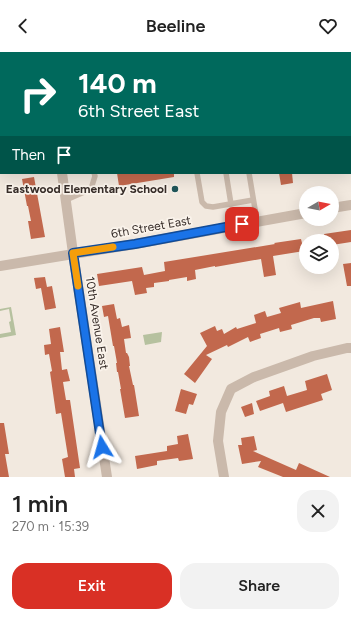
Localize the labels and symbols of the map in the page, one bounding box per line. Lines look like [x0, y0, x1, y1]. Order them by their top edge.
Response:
place label: Eastwood Elementary School [6, 182, 167, 196]
marker: Eastwood Elementary School [170, 184, 180, 194]
north arrow [299, 186, 339, 226]
pin [225, 207, 259, 241]
street label: 6th Street East [110, 213, 193, 241]
street label: 10th Avenue East [83, 276, 111, 371]
position arrow [81, 426, 123, 468]

